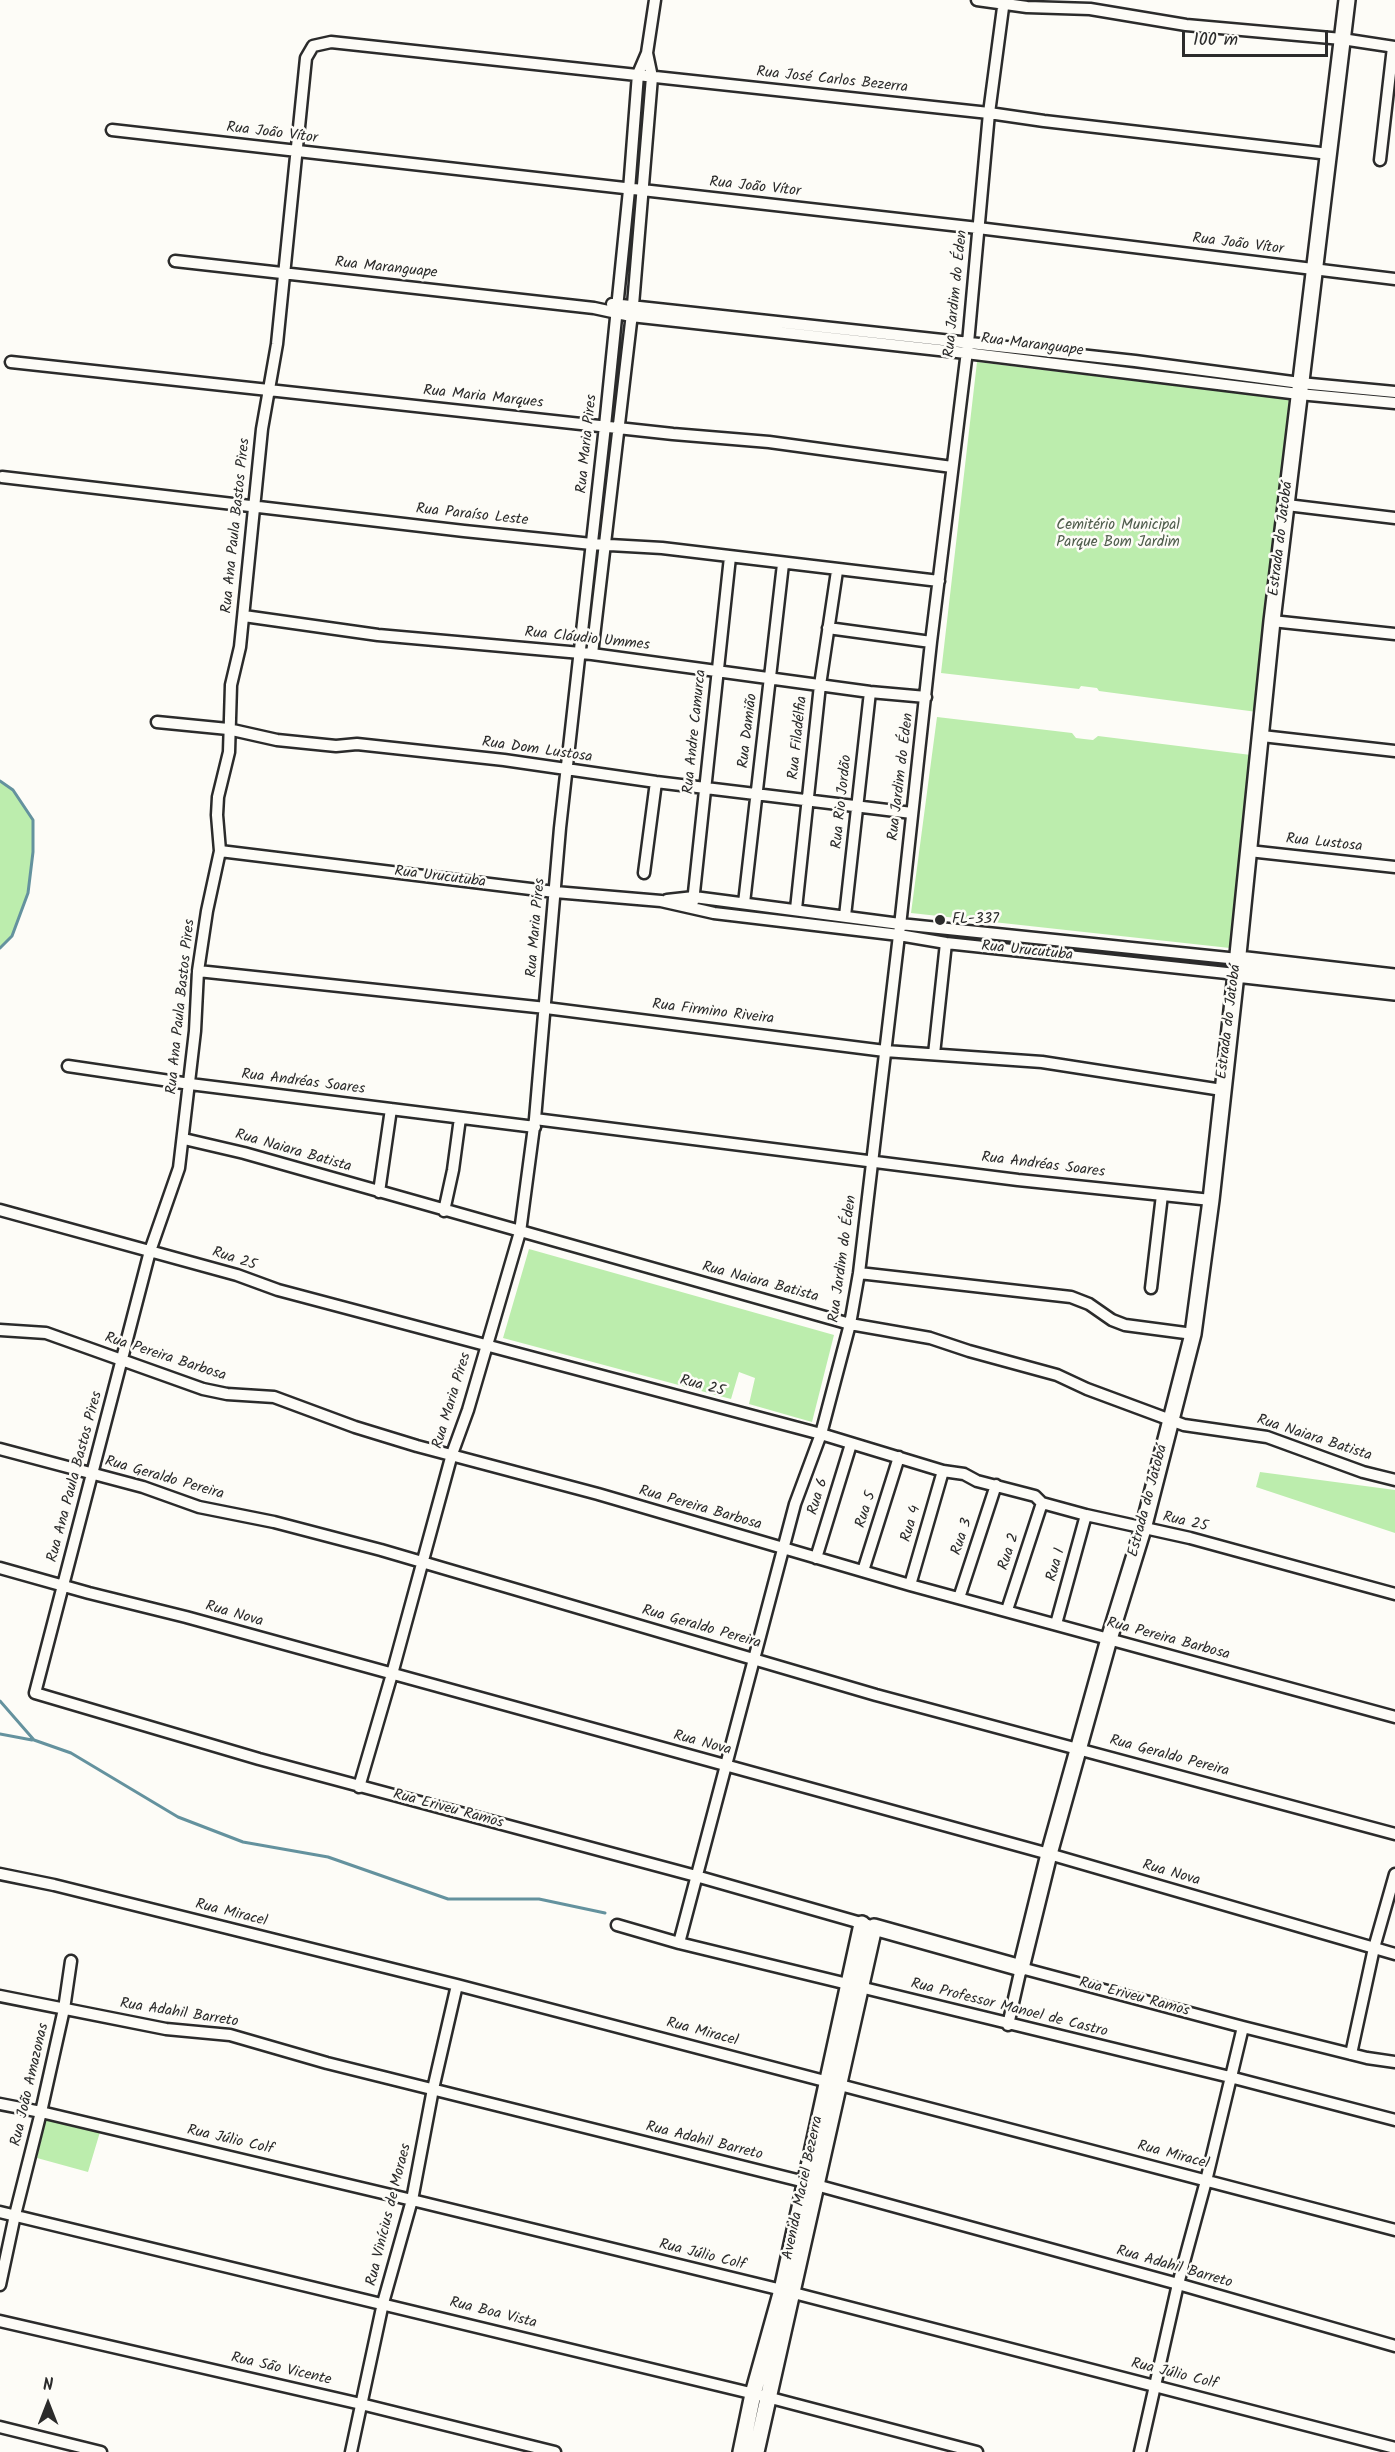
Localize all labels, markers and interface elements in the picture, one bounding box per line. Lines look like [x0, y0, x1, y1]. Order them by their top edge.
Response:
scale bar [1185, 18, 1330, 56]
text: 100 m [1193, 26, 1238, 55]
street label: Rua José Carlos Bezerra [755, 64, 909, 98]
street label: Rua João Vítor [225, 119, 319, 149]
street label: Rua João Vítor [708, 174, 802, 202]
street label: Rua Jardim do Éden [941, 229, 973, 359]
street label: Rua João Vítor [1191, 230, 1285, 260]
street label: Rua Maranguape [334, 255, 438, 283]
street label: Rua Maranguape [980, 331, 1084, 361]
street label: Rua Maria Marques [422, 383, 544, 413]
street label: Rua Maria Pires [574, 394, 602, 494]
street label: Rua Ana Paula Bastos Pires [219, 437, 255, 615]
street label: Estrada do Jatobá [1266, 481, 1298, 597]
street label: Rua Paraíso Leste [415, 501, 529, 531]
park label: Cemitério Municipal Parque Bom Jardim [1056, 517, 1180, 552]
street label: Rua Cláudio Ummes [523, 624, 651, 656]
street label: Rua Andre Camurca [681, 669, 711, 795]
street label: Rua Damião [735, 693, 763, 769]
street label: Rua Filadélfia [786, 695, 812, 781]
street label: Rua Jardim do Éden [885, 712, 919, 842]
street label: Rua Dom Lustosa [481, 734, 593, 768]
street label: Rua Rio Jordão [829, 754, 857, 850]
street label: Rua Lustosa [1285, 831, 1363, 857]
street label: Rua Urucutuba [393, 863, 487, 893]
street label: Rua Maria Pires [524, 878, 550, 978]
place label: FL-337 [952, 911, 999, 929]
marker: FL-337 [933, 913, 947, 927]
street label: Rua Ana Paula Bastos Pires [164, 918, 200, 1096]
street label: Rua Urucutuba [980, 938, 1074, 966]
street label: Estrada do Jatobá [1214, 964, 1246, 1080]
street label: Rua Firmino Riveira [651, 997, 775, 1029]
street label: Rua Andréas Soares [240, 1066, 366, 1100]
street label: Rua Naiara Batista [233, 1127, 353, 1177]
street label: Rua Andréas Soares [980, 1149, 1106, 1183]
street label: Rua Jardim do Éden [826, 1194, 862, 1324]
street label: Rua 25 [209, 1244, 259, 1276]
street label: Rua Naiara Batista [700, 1259, 820, 1307]
street label: Rua Pereira Barbosa [102, 1330, 228, 1386]
street label: Rua Maria Pires [430, 1351, 476, 1451]
street label: Rua 25 [678, 1372, 726, 1402]
street label: Rua Ana Paula Bastos Pires [45, 1390, 107, 1564]
street label: Rua Naiara Batista [1254, 1412, 1374, 1466]
street label: Estrada do Jatobá [1125, 1443, 1173, 1559]
street label: Rua Geraldo Pereira [102, 1453, 226, 1505]
street label: Rua 6 [805, 1477, 833, 1517]
street label: Rua Pereira Barbosa [637, 1483, 763, 1535]
street label: Rua 5 [853, 1490, 881, 1530]
street label: Rua 4 [898, 1504, 926, 1544]
street label: Rua 25 [1161, 1509, 1209, 1537]
street label: Rua 3 [949, 1516, 977, 1558]
street label: Rua 2 [996, 1531, 1024, 1573]
street label: Rua 1 [1044, 1546, 1070, 1584]
street label: Rua Nova [203, 1598, 265, 1632]
street label: Rua Geraldo Pereira [639, 1602, 763, 1654]
street label: Rua Pereira Barbosa [1104, 1615, 1232, 1665]
street label: Rua Nova [671, 1728, 733, 1760]
street label: Rua Geraldo Pereira [1107, 1732, 1231, 1782]
street label: Rua Eriveu Ramos [391, 1787, 505, 1833]
street label: Rua Nova [1140, 1857, 1202, 1891]
street label: Rua Miracel [193, 1896, 269, 1932]
street label: Rua Eriveu Ramos [1077, 1975, 1191, 2021]
street label: Rua Professor Manoel de Castro [909, 1976, 1109, 2042]
street label: Rua Adahil Barreto [118, 1996, 240, 2032]
street label: Rua Miracel [664, 2015, 740, 2051]
street label: Rua João Amazonas [8, 2022, 54, 2148]
street label: Avenida Maciel Bezerra [780, 2114, 828, 2262]
street label: Rua Adahil Barreto [644, 2119, 764, 2165]
street label: Rua Júlio Colf [185, 2122, 275, 2160]
street label: Rua Miracel [1135, 2138, 1211, 2174]
street label: Rua Vinícius de Moraes [364, 2142, 416, 2288]
street label: Rua Júlio Colf [657, 2237, 747, 2275]
street label: Rua Adahil Barreto [1114, 2243, 1234, 2293]
street label: Rua Boa Vista [448, 2294, 538, 2334]
street label: Rua São Vicente [229, 2350, 333, 2390]
street label: Rua Júlio Colf [1129, 2356, 1219, 2394]
text: N [43, 2373, 53, 2398]
north arrow [18, 2374, 78, 2434]

